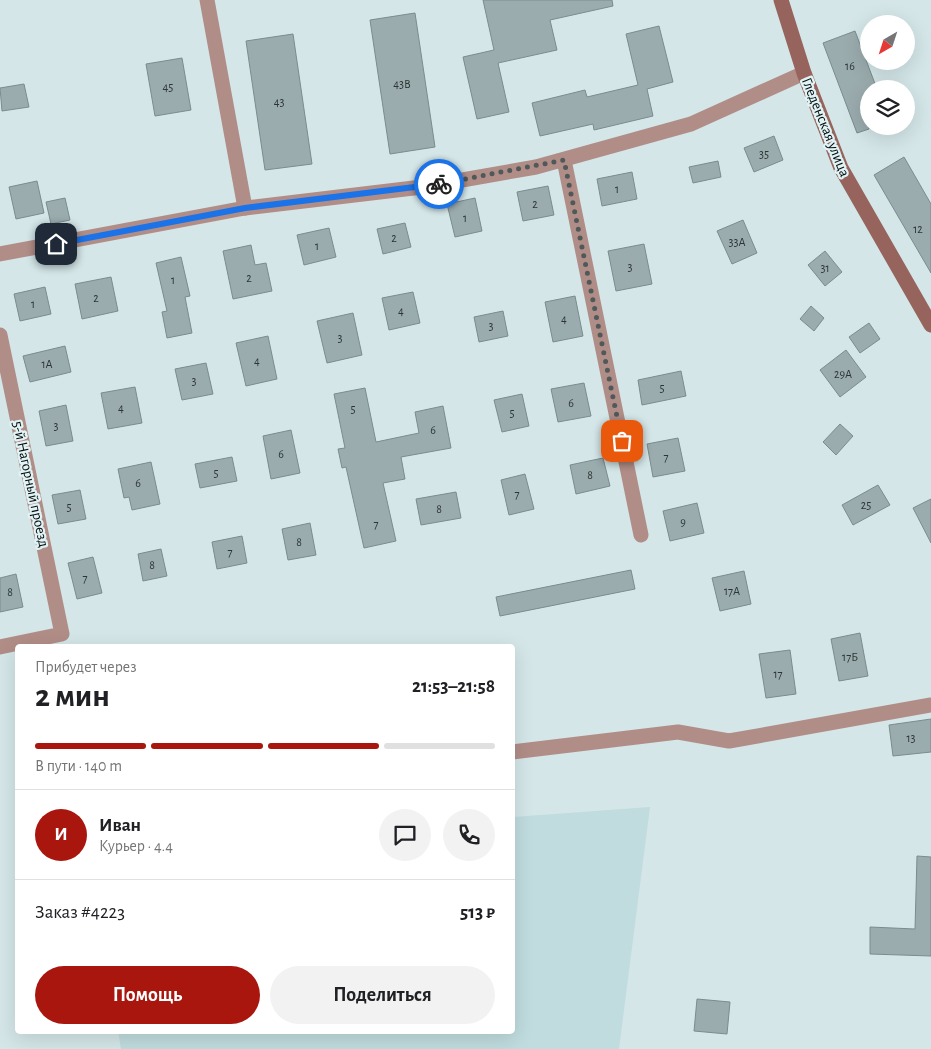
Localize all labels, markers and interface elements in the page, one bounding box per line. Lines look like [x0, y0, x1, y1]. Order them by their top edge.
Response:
north arrow [860, 15, 915, 70]
map controls [860, 15, 915, 135]
house number: 16 [845, 60, 855, 72]
street label: Гледенская улица [799, 75, 852, 179]
house number: 43В [393, 78, 411, 90]
button: layers [860, 80, 915, 135]
house number: 45 [163, 81, 173, 93]
house number: 43 [274, 96, 284, 108]
house number: 35 [759, 148, 769, 160]
courier [414, 159, 464, 209]
icon: bike [425, 170, 453, 198]
house number: 1 [615, 183, 619, 195]
house number: 2 [532, 198, 538, 210]
house number: 1 [463, 212, 467, 224]
pin [35, 223, 77, 265]
house number: 12 [913, 223, 923, 235]
icon: home [42, 230, 70, 258]
house number: 2 [391, 232, 397, 244]
house number: 33А [729, 236, 745, 248]
house number: 1 [315, 240, 319, 252]
house number: 3 [628, 261, 633, 273]
house number: 31 [820, 262, 830, 274]
house number: 2 [246, 272, 252, 284]
house number: 1 [171, 274, 175, 286]
house number: 2 [93, 292, 99, 304]
house number: 1 [31, 298, 35, 310]
house number: 4 [398, 305, 404, 317]
house number: 4 [561, 313, 567, 325]
house number: 3 [489, 320, 494, 332]
house number: 3 [338, 332, 343, 344]
house number: 4 [254, 355, 260, 367]
house number: 1А [41, 358, 53, 370]
house number: 29А [834, 368, 852, 380]
house number: 3 [192, 375, 197, 387]
house number: 5 [659, 382, 665, 394]
house number: 6 [568, 397, 574, 409]
house number: 4 [118, 402, 124, 414]
house number: 5 [350, 403, 356, 415]
house number: 5 [509, 407, 515, 419]
street label: 5-й Нагорный проезд [10, 420, 51, 549]
house number: 3 [54, 420, 59, 432]
pin [601, 420, 643, 462]
house number: 6 [430, 424, 436, 436]
icon: bag [608, 427, 636, 455]
house number: 6 [278, 448, 284, 460]
house number: 7 [663, 451, 669, 463]
house number: 5 [213, 467, 219, 479]
house number: 8 [587, 469, 593, 481]
house number: 6 [135, 477, 141, 489]
house number: 7 [514, 488, 520, 500]
house number: 25 [861, 499, 871, 511]
house number: 5 [66, 501, 72, 513]
house number: 8 [436, 503, 442, 515]
house number: 9 [680, 516, 686, 528]
house number: 7 [373, 518, 379, 530]
house number: 8 [296, 536, 302, 548]
house number: 7 [227, 546, 233, 558]
house number: 8 [149, 559, 155, 571]
house number: 7 [82, 572, 88, 584]
house number: 17А [724, 585, 740, 597]
house number: 8 [7, 586, 13, 598]
house number: 17Б [842, 651, 858, 663]
text: Прибудет через [35, 659, 137, 675]
house number: 17 [773, 668, 783, 680]
text: 21:53–21:58 [412, 677, 495, 696]
text: 2 мин [35, 680, 110, 712]
house number: 13 [906, 732, 916, 744]
text: В пути · 140 m [35, 758, 122, 774]
button: chat [379, 809, 431, 861]
button: phone [443, 809, 495, 861]
text: Иван [99, 816, 141, 835]
text: И [54, 825, 68, 844]
text: Курьер · 4.4 [99, 838, 173, 854]
text: Заказ #4223 [35, 903, 125, 922]
text: 513 ₽ [460, 903, 495, 922]
button: Помощь [35, 966, 260, 1024]
button: Поделиться [270, 966, 495, 1024]

